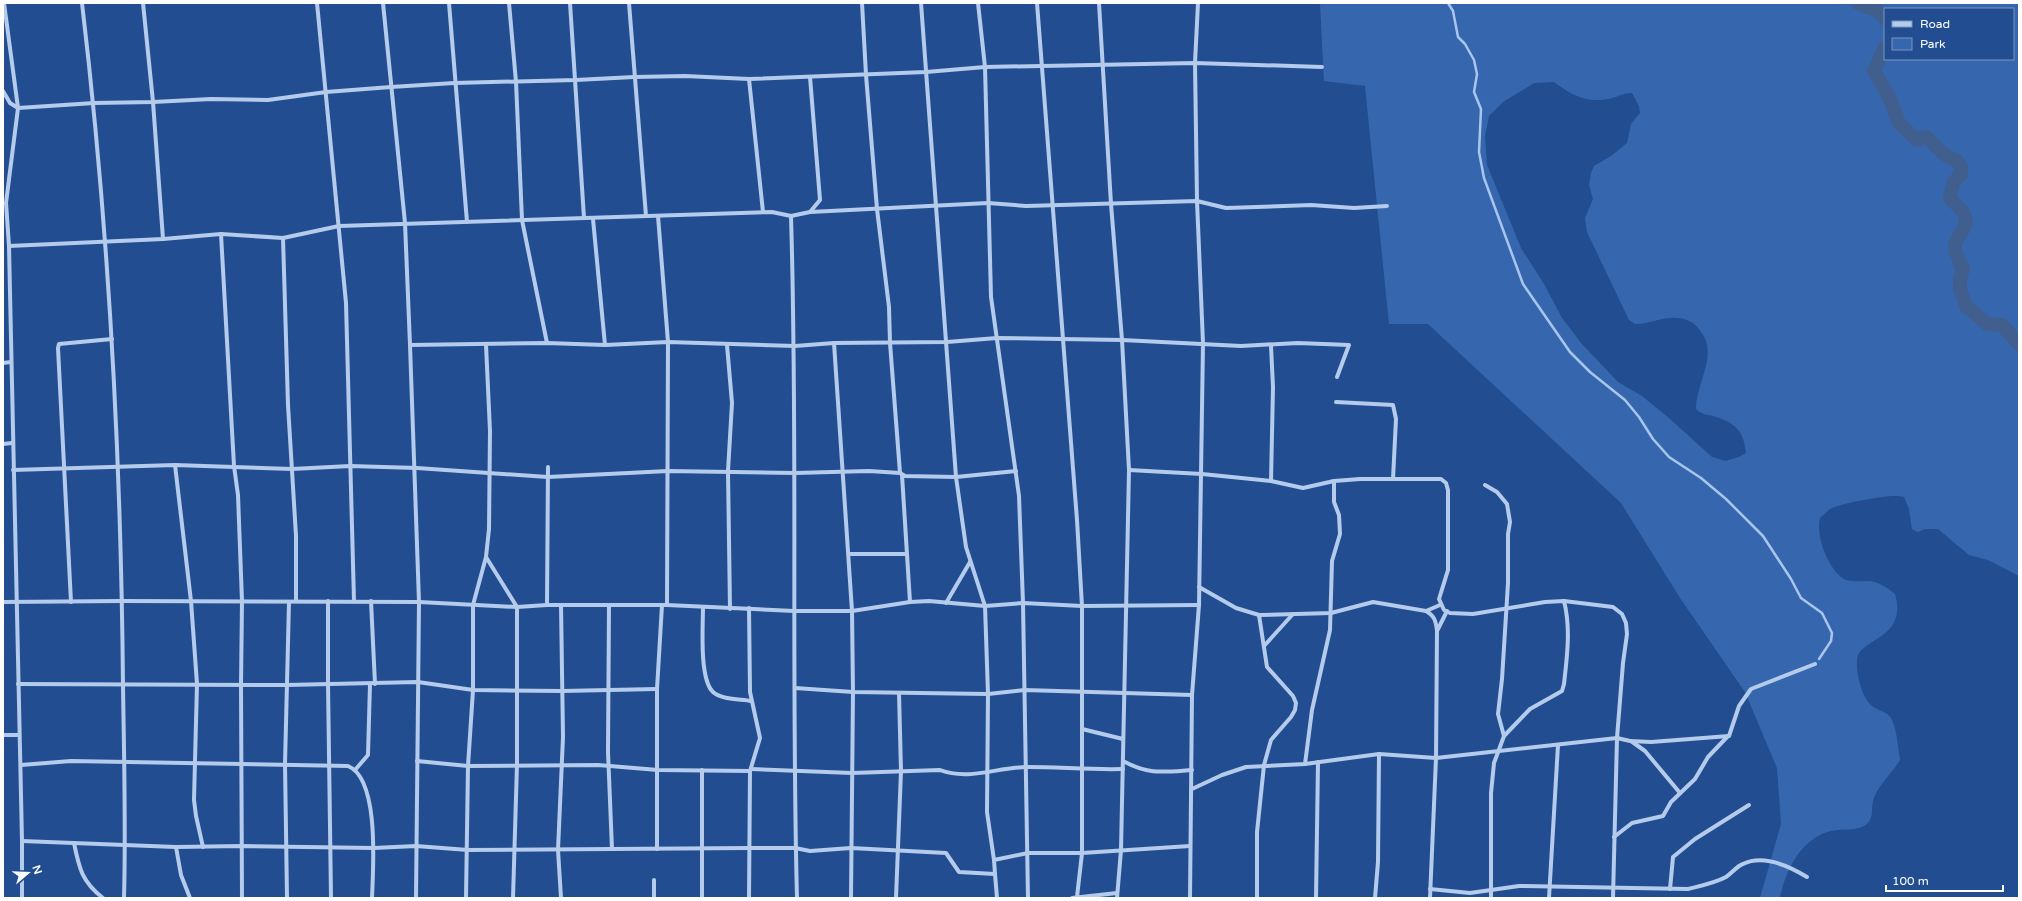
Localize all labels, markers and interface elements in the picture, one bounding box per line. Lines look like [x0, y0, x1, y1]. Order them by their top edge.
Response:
legend [1884, 8, 2014, 60]
text: Road [1920, 17, 1950, 31]
text: Park [1920, 37, 1946, 51]
north arrow [8, 853, 48, 893]
text: N [29, 864, 45, 876]
scale bar [1886, 867, 2003, 893]
text: 100 m [1892, 874, 1929, 888]

